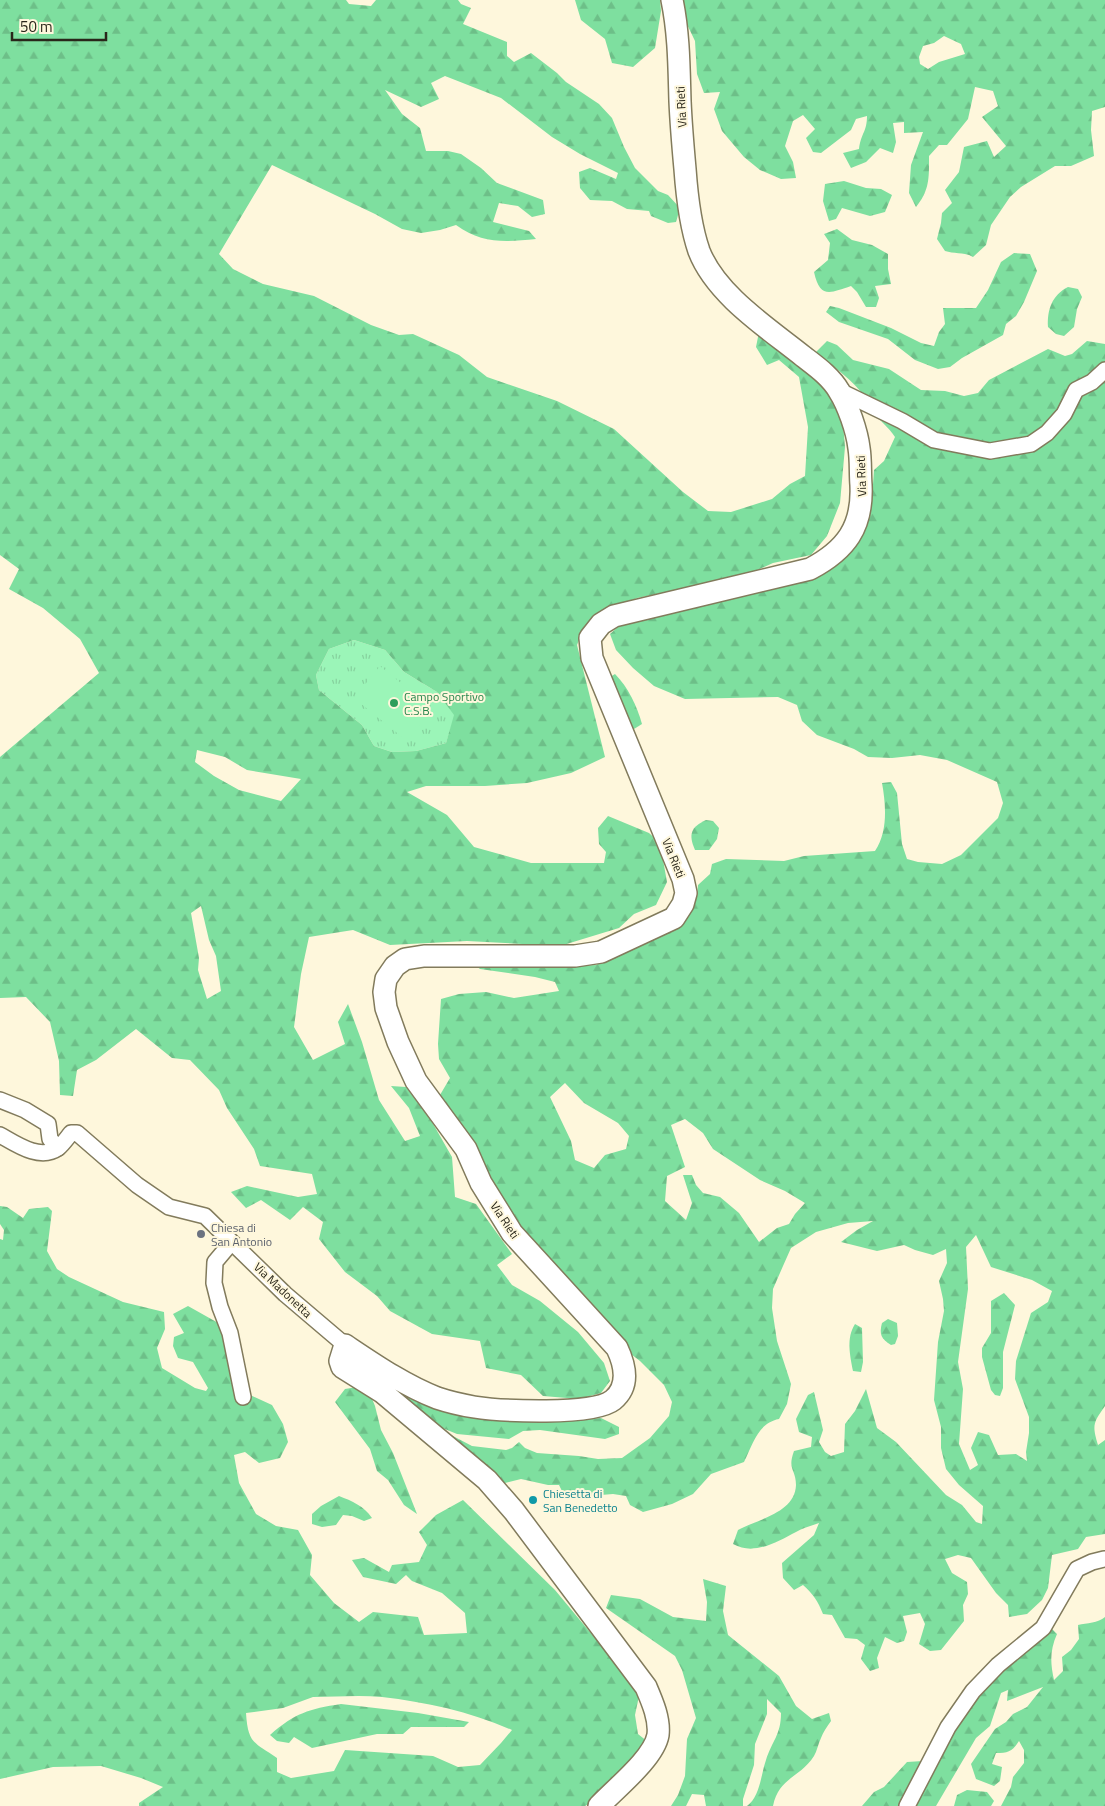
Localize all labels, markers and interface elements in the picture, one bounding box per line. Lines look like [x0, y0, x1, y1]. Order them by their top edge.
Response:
scale bar [12, 10, 106, 42]
text: 50 m [20, 15, 53, 38]
street label: Via Rieti [670, 86, 692, 128]
street label: Via Rieti [851, 455, 871, 497]
place label: Campo Sportivo C.S.B. [404, 687, 484, 720]
marker: Campo Sportivo C.S.B. [388, 697, 400, 709]
street label: Via Rieti [657, 835, 691, 881]
street label: Via Rieti [486, 1198, 524, 1242]
place label: Chiesa di San Antonio [211, 1218, 272, 1251]
marker: Chiesa di San Antonio [195, 1228, 207, 1240]
street label: Via Madonetta [249, 1258, 317, 1322]
place label: Chiesetta di San Benedetto [543, 1484, 618, 1517]
marker: Chiesetta di San Benedetto [527, 1494, 539, 1506]

